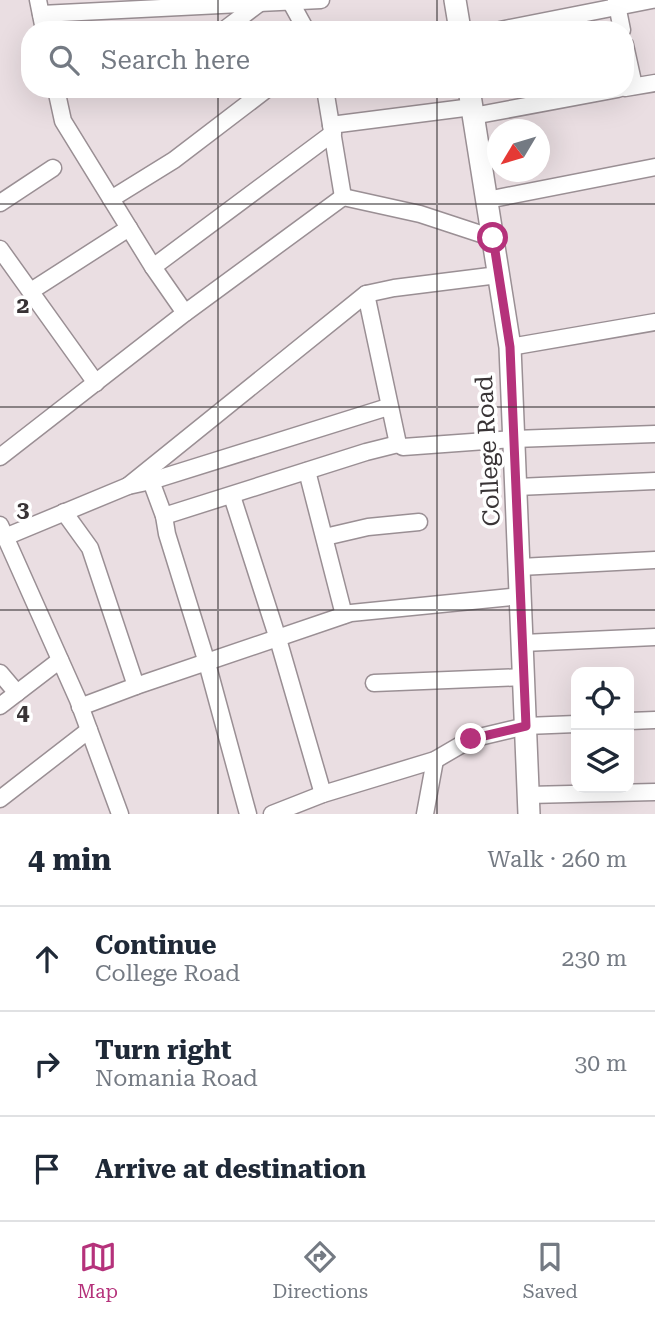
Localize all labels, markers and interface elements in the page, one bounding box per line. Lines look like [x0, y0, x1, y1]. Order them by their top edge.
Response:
search box [21, 21, 634, 98]
icon: search [45, 41, 83, 79]
text: Search here [101, 45, 250, 75]
north arrow [487, 119, 550, 182]
route start [477, 222, 508, 253]
text: 2 [17, 292, 29, 319]
street label: College Road [470, 375, 506, 527]
text: 3 [17, 496, 30, 523]
map controls [571, 667, 634, 793]
button: locate [571, 667, 634, 730]
text: 4 [17, 699, 30, 726]
route end [455, 723, 486, 754]
button: layers [571, 730, 634, 793]
text: 4 min [28, 842, 111, 877]
text: Walk · 260 m [488, 846, 627, 873]
text: Continue [95, 930, 217, 960]
icon: ahead [28, 940, 66, 978]
text: 230 m [562, 945, 627, 972]
text: College Road [95, 960, 240, 987]
text: Turn right [95, 1035, 231, 1065]
icon: right [28, 1045, 66, 1083]
text: 30 m [574, 1050, 627, 1077]
text: Nomania Road [95, 1065, 258, 1092]
icon: arrive [28, 1150, 66, 1188]
text: Arrive at destination [95, 1154, 366, 1184]
tab: Map [77, 1238, 118, 1303]
tab: Directions [272, 1238, 368, 1303]
tab: Saved [523, 1238, 578, 1303]

